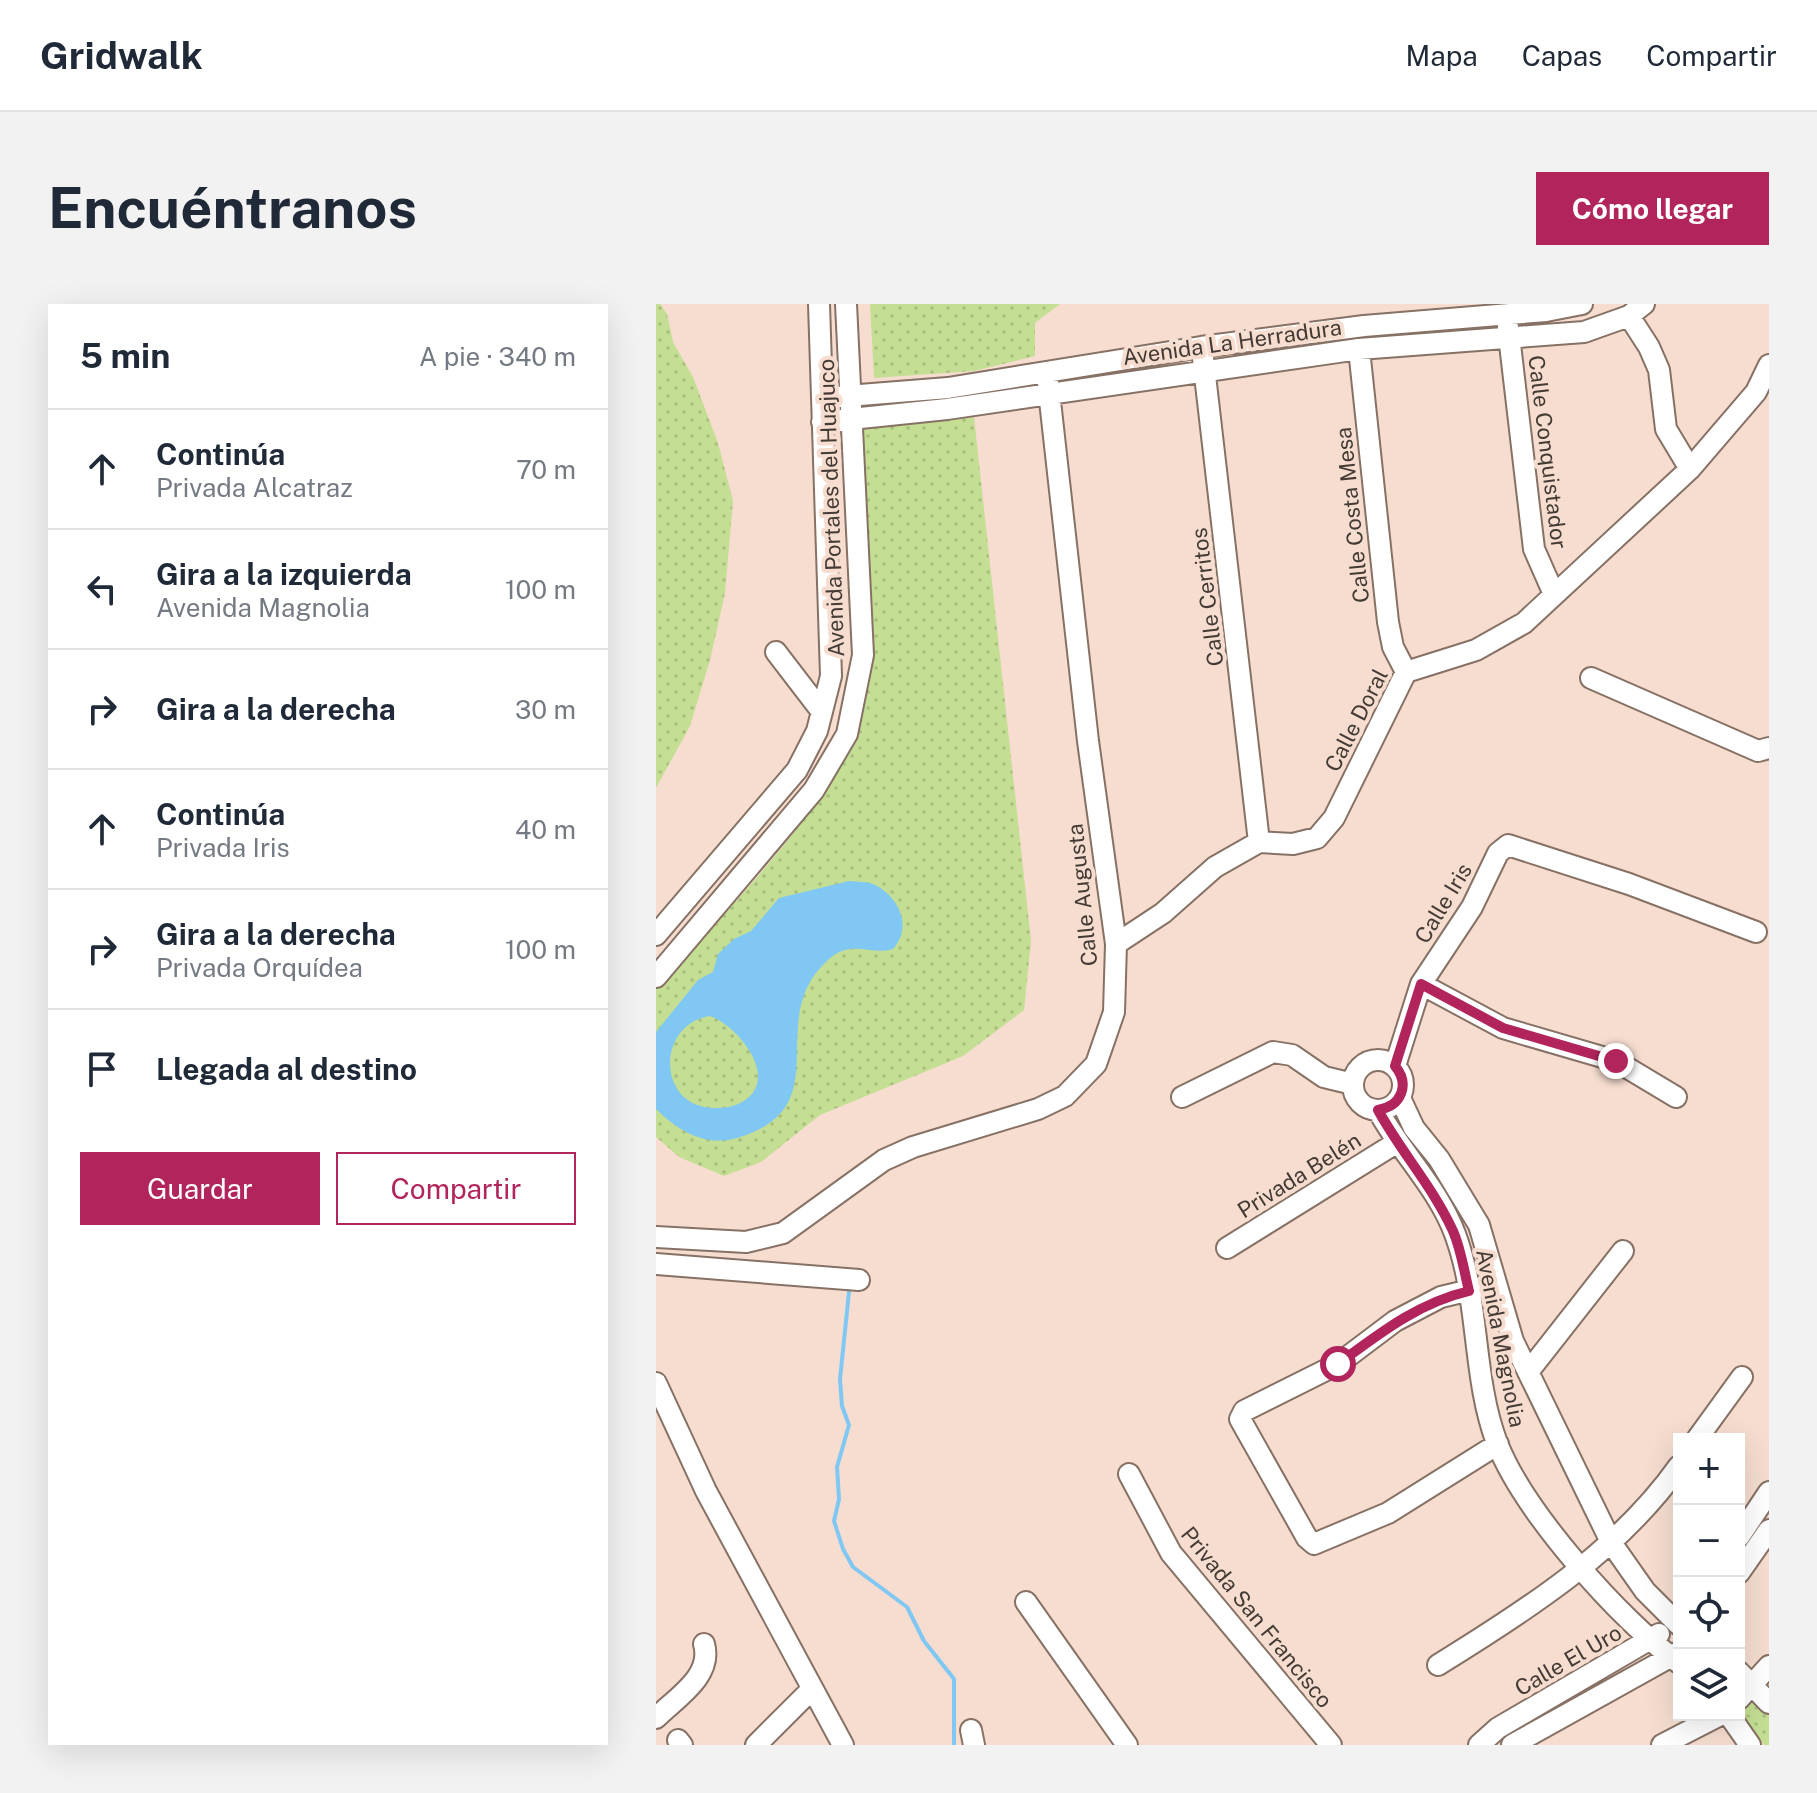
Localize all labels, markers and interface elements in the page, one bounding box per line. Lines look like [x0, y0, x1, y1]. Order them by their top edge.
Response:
text: Gridwalk [40, 33, 203, 78]
text: Mapa [1405, 39, 1478, 72]
text: Capas [1522, 39, 1602, 72]
text: Compartir [1646, 39, 1777, 72]
button: Cómo llegar [1536, 172, 1769, 245]
text: Encuéntranos [48, 175, 417, 241]
street label: Avenida La Herradura [1121, 314, 1343, 370]
text: 5 min [80, 336, 170, 376]
text: A pie · 340 m [419, 341, 576, 372]
street label: Calle Conquistador [1523, 354, 1573, 550]
street label: Avenida Portales del Huajuco [813, 358, 849, 658]
street label: Calle Costa Mesa [1330, 426, 1374, 604]
text: Continúa [156, 436, 285, 472]
icon: ahead [80, 447, 124, 491]
text: 70 m [516, 454, 576, 485]
text: Privada Alcatraz [156, 472, 353, 503]
street label: Calle Cerritos [1186, 526, 1228, 668]
text: Gira a la izquierda [156, 556, 412, 592]
icon: left [80, 567, 124, 611]
text: 100 m [505, 574, 576, 605]
text: Avenida Magnolia [156, 592, 370, 623]
street label: Calle Doral [1319, 664, 1393, 776]
icon: right [80, 687, 124, 731]
text: Gira a la derecha [156, 691, 396, 727]
text: 30 m [515, 694, 576, 725]
text: Continúa [156, 796, 285, 832]
icon: ahead [80, 807, 124, 851]
text: 40 m [515, 814, 576, 845]
street label: Calle Augusta [1062, 822, 1102, 968]
text: Privada Iris [156, 832, 290, 863]
street label: Calle Iris [1409, 858, 1477, 948]
text: Gira a la derecha [156, 916, 396, 952]
icon: right [80, 927, 124, 971]
text: 100 m [505, 934, 576, 965]
text: Privada Orquídea [156, 952, 363, 983]
route end [1598, 1043, 1634, 1079]
icon: arrive [80, 1047, 124, 1091]
text: Llegada al destino [156, 1051, 417, 1087]
street label: Privada Belén [1233, 1127, 1365, 1223]
button: Guardar [80, 1152, 320, 1225]
button: Compartir [336, 1152, 576, 1225]
street label: Avenida Magnolia [1471, 1247, 1531, 1429]
route start [1320, 1346, 1356, 1382]
map controls [1673, 1433, 1745, 1721]
button: + [1673, 1433, 1745, 1505]
button: − [1673, 1505, 1745, 1577]
street label: Privada San Francisco [1176, 1521, 1338, 1713]
button: locate [1673, 1577, 1745, 1649]
street label: Calle El Uro [1510, 1619, 1626, 1701]
button: layers [1673, 1649, 1745, 1721]

